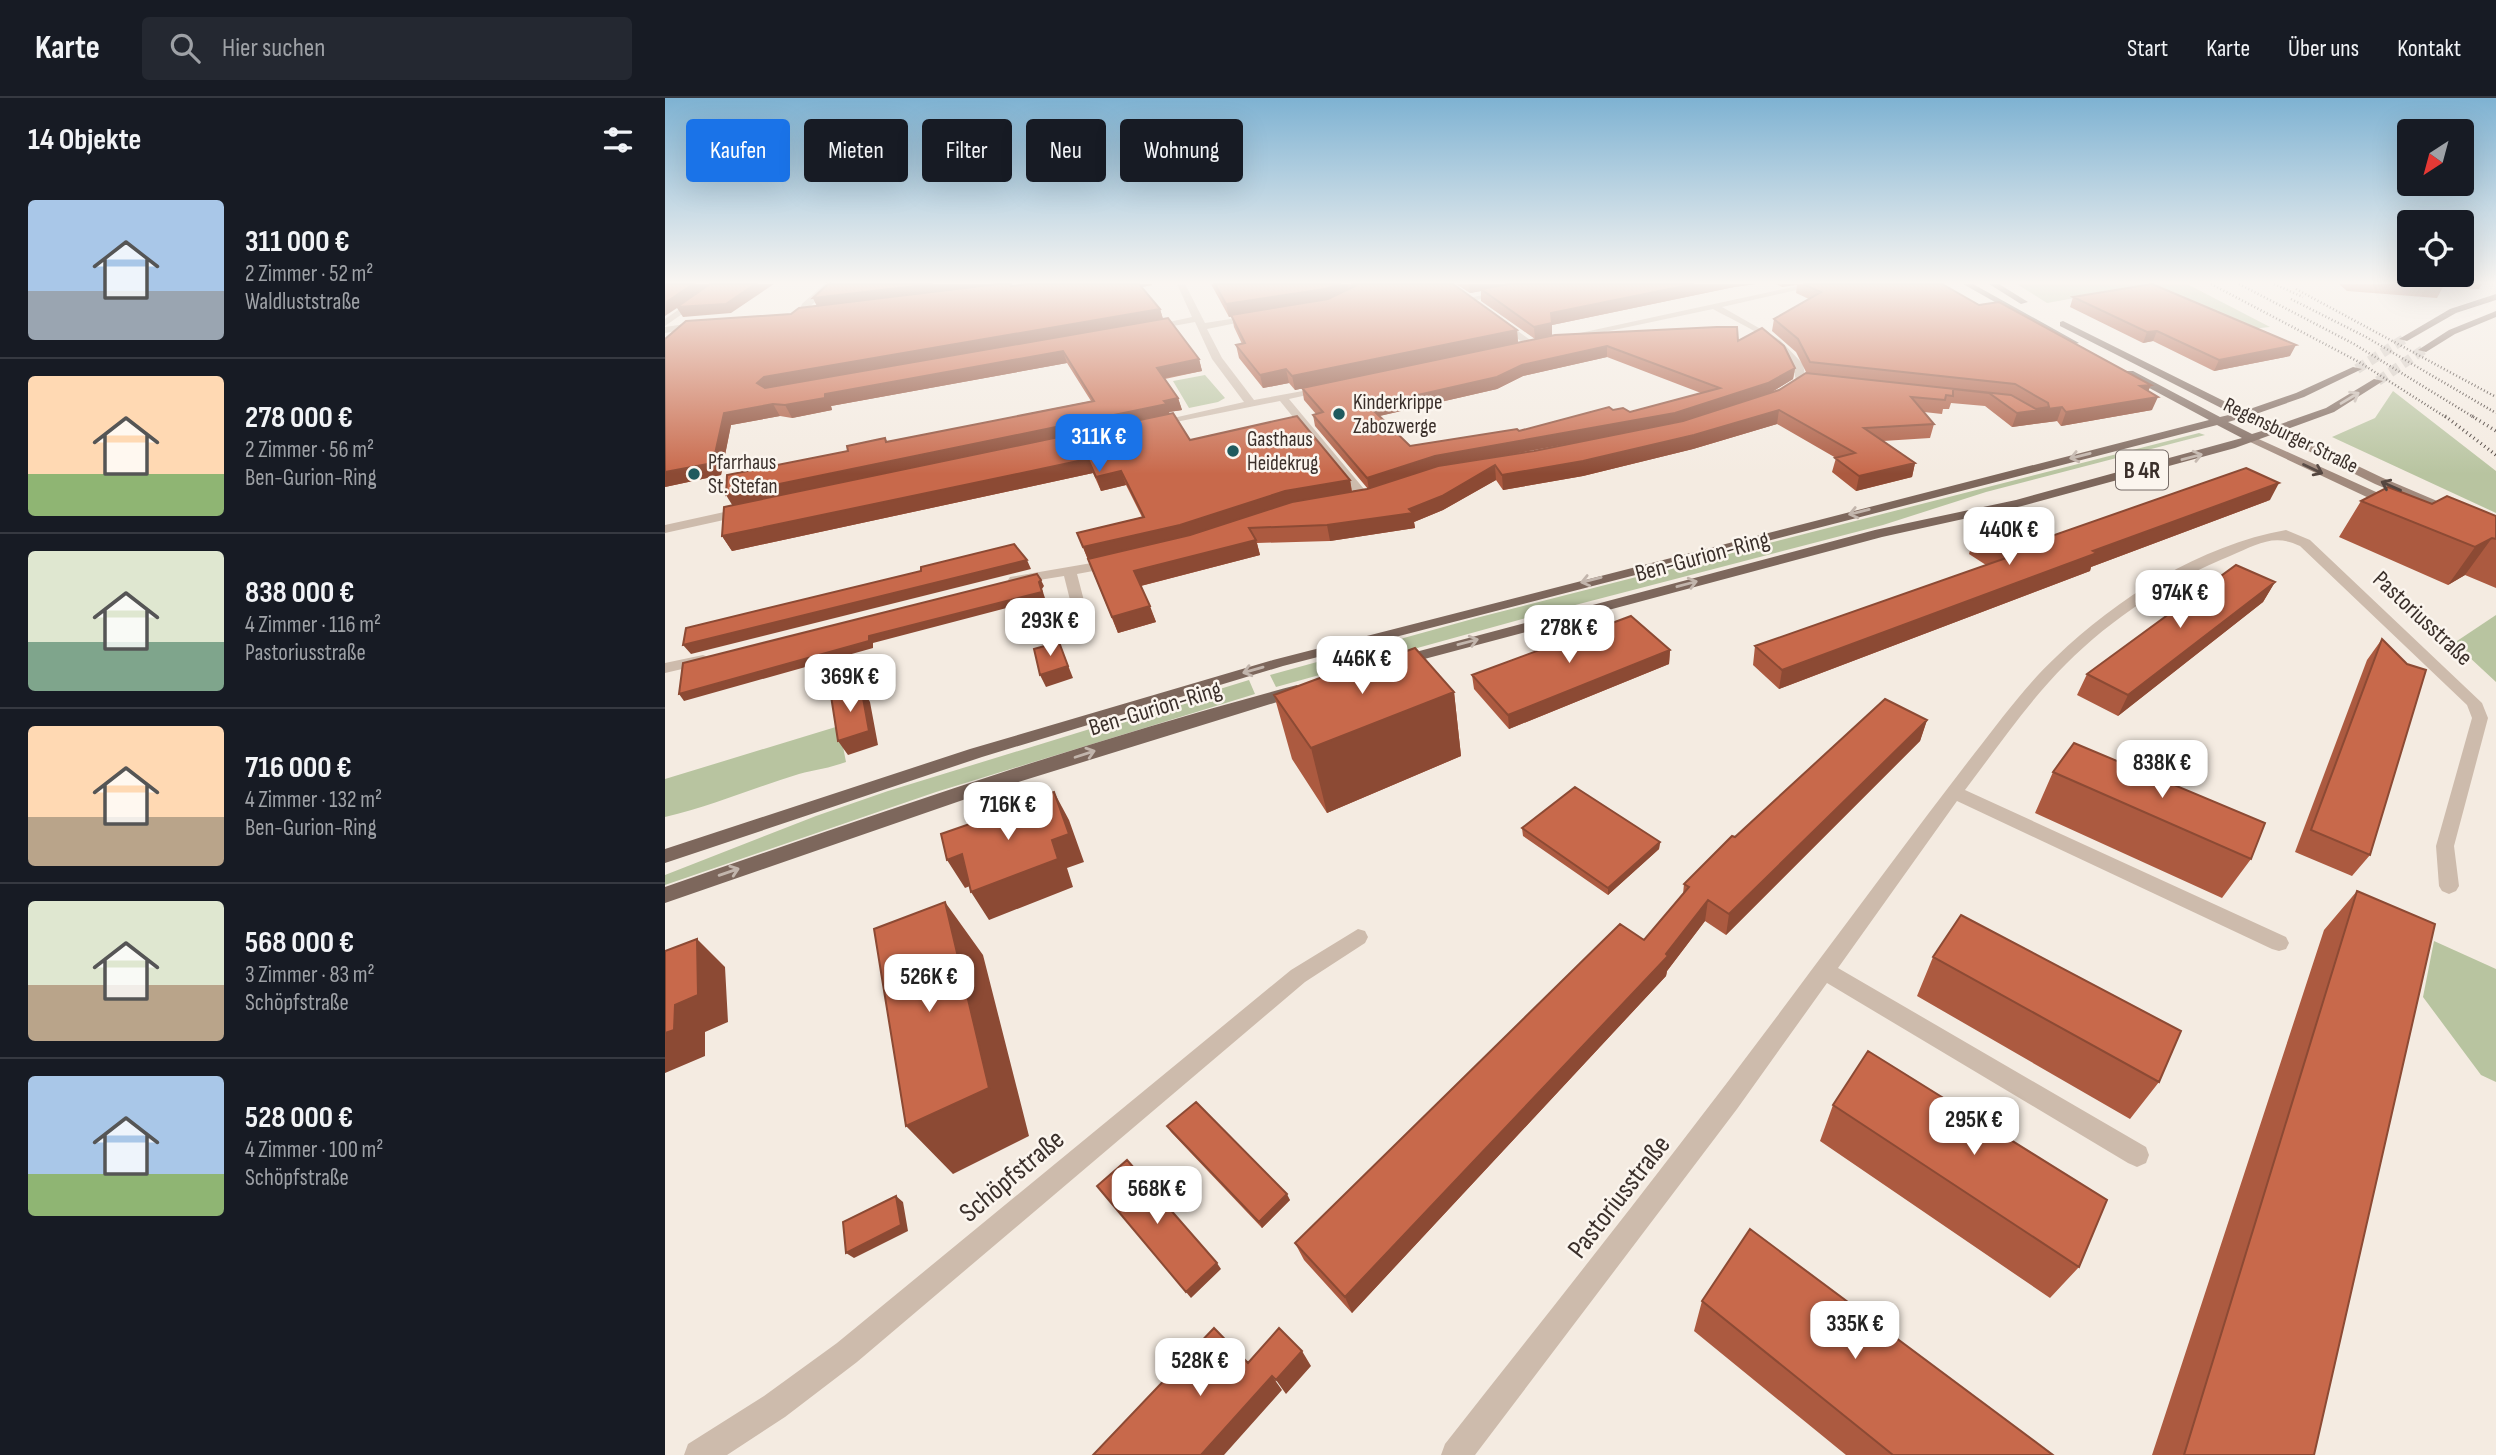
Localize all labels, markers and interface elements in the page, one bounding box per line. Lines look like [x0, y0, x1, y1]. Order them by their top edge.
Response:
search box [142, 17, 632, 80]
text: Karte [35, 28, 100, 68]
icon: search [166, 29, 204, 67]
text: Hier suchen [222, 33, 325, 64]
text: Start [2127, 34, 2168, 63]
text: Karte [2206, 34, 2250, 63]
text: Über uns [2288, 34, 2359, 63]
text: Kontakt [2397, 34, 2461, 63]
chip: Kaufen [686, 119, 790, 182]
chip: Mieten [804, 119, 908, 182]
chip: Filter [922, 119, 1012, 182]
chip: Neu [1026, 119, 1106, 182]
chip: Wohnung [1120, 119, 1243, 182]
north arrow [2397, 119, 2475, 196]
map controls [2397, 119, 2474, 287]
icon: filters [599, 121, 637, 159]
text: 14 Objekte [28, 122, 141, 158]
button: locate [2397, 210, 2474, 287]
text: 311 000 € [245, 224, 350, 260]
icon: home [84, 228, 168, 312]
text: 2 Zimmer · 52 m² [245, 260, 374, 288]
text: Waldluststraße [245, 288, 360, 316]
place label: Kinderkrippe Zabozwerge [1353, 390, 1442, 439]
one-way arrow [2340, 390, 2360, 404]
street label: Regensburger Straße [2219, 392, 2362, 479]
text: 278 000 € [245, 400, 353, 436]
icon: home [84, 404, 168, 488]
marker: Kinderkrippe Zabozwerge [1331, 406, 1347, 422]
pin: 311K € [1042, 414, 1156, 474]
text: 311K € [1071, 423, 1127, 451]
place label: Gasthaus Heidekrug [1247, 427, 1318, 476]
text: 2 Zimmer · 56 m² [245, 436, 374, 464]
marker: Gasthaus Heidekrug [1225, 443, 1241, 459]
place label: Pfarrhaus St. Stefan [708, 450, 778, 499]
one-way arrow [2069, 450, 2091, 463]
road number: B 4R [2116, 450, 2168, 490]
one-way arrow [2180, 450, 2202, 463]
one-way arrow [2302, 463, 2323, 476]
text: Ben-Gurion-Ring [245, 464, 377, 492]
marker: Pfarrhaus St. Stefan [686, 466, 702, 482]
one-way arrow [2381, 479, 2402, 492]
one-way arrow [1848, 506, 1871, 519]
pin: 440K € [1952, 508, 2066, 567]
text: 440K € [1979, 516, 2039, 544]
street label: Ben-Gurion-Ring [1632, 525, 1772, 588]
street label: Pastoriusstraße [2367, 565, 2479, 672]
pin: 974K € [2123, 570, 2237, 630]
one-way arrow [1580, 574, 1603, 587]
text: 838 000 € [245, 575, 354, 611]
one-way arrow [1676, 576, 1698, 589]
icon: home [84, 579, 168, 663]
text: 974K € [2152, 579, 2208, 607]
pin: 293K € [993, 598, 1107, 658]
pin: 278K € [1512, 606, 1626, 665]
text: 293K € [1021, 607, 1079, 635]
text: 4 Zimmer · 116 m² [245, 611, 381, 639]
text: 278K € [1540, 614, 1598, 642]
one-way arrow [1456, 635, 1478, 648]
pin: 446K € [1305, 636, 1419, 696]
text: Pastoriusstraße [245, 639, 366, 667]
text: 446K € [1333, 645, 1392, 673]
pin: 369K € [793, 654, 907, 714]
text: 369K € [821, 663, 879, 691]
one-way arrow [1242, 665, 1264, 678]
street label: Ben-Gurion-Ring [1085, 675, 1225, 742]
pin: 838K € [2105, 740, 2219, 800]
one-way arrow [1073, 747, 1095, 759]
text: 838K € [2133, 749, 2191, 777]
text: 716 000 € [245, 750, 352, 786]
icon: home [84, 754, 168, 838]
pin: 716K € [951, 782, 1065, 842]
text: 4 Zimmer · 132 m² [245, 786, 382, 814]
text: 716K € [980, 791, 1036, 819]
text: Ben-Gurion-Ring [245, 814, 377, 842]
one-way arrow [718, 865, 740, 877]
text: 568 000 € [245, 925, 354, 961]
icon: home [84, 929, 168, 1013]
pin: 526K € [872, 954, 986, 1014]
text: 3 Zimmer · 83 m² [245, 961, 375, 989]
text: 526K € [900, 963, 958, 991]
text: Schöpfstraße [245, 989, 349, 1017]
pin: 295K € [1917, 1098, 2031, 1157]
text: 528 000 € [245, 1100, 353, 1136]
icon: home [84, 1104, 168, 1188]
text: 295K € [1945, 1106, 2003, 1134]
street label: Schöpfstraße [953, 1123, 1071, 1229]
street label: Pastoriusstraße [1561, 1129, 1677, 1265]
text: 4 Zimmer · 100 m² [245, 1136, 384, 1164]
text: Schöpfstraße [245, 1164, 349, 1192]
pin: 568K € [1100, 1166, 1214, 1226]
text: 568K € [1128, 1175, 1186, 1203]
pin: 335K € [1798, 1302, 1912, 1361]
text: 335K € [1826, 1310, 1884, 1338]
pin: 528K € [1143, 1338, 1257, 1398]
text: 528K € [1171, 1347, 1229, 1375]

